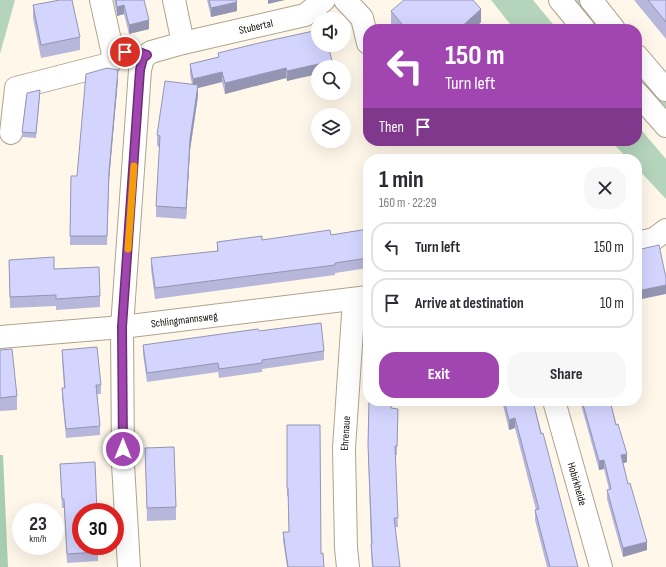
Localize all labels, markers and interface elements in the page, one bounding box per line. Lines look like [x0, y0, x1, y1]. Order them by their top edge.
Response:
map controls [311, 12, 351, 148]
button: sound [311, 12, 351, 52]
street label: Stubertal [237, 16, 274, 37]
pin [108, 35, 142, 69]
text: 150 m [445, 39, 505, 72]
icon: left [379, 40, 431, 92]
icon: arrive [114, 41, 136, 63]
button: search [311, 60, 351, 100]
text: Turn left [445, 73, 496, 94]
button: layers [311, 108, 351, 148]
icon: arrive [412, 116, 434, 138]
text: Then [379, 118, 404, 137]
text: 1 min [379, 165, 424, 194]
button: close [584, 167, 626, 209]
text: 160 m · 22:29 [379, 195, 436, 211]
icon: left [381, 236, 403, 258]
text: Turn left [415, 238, 460, 257]
text: 150 m [594, 238, 624, 257]
icon: arrive [381, 292, 403, 314]
text: Arrive at destination [415, 294, 524, 313]
text: 10 m [600, 294, 624, 313]
street label: Schlingmannsweg [150, 309, 219, 330]
button: Exit [379, 352, 499, 398]
button: Share [507, 352, 626, 398]
street label: Ehrenaue [337, 415, 353, 451]
position arrow [102, 428, 144, 470]
street label: Hobirkheide [565, 461, 590, 507]
speed limit sign: 30 [72, 503, 124, 555]
text: 23 [29, 512, 47, 536]
text: km/h [29, 533, 47, 545]

